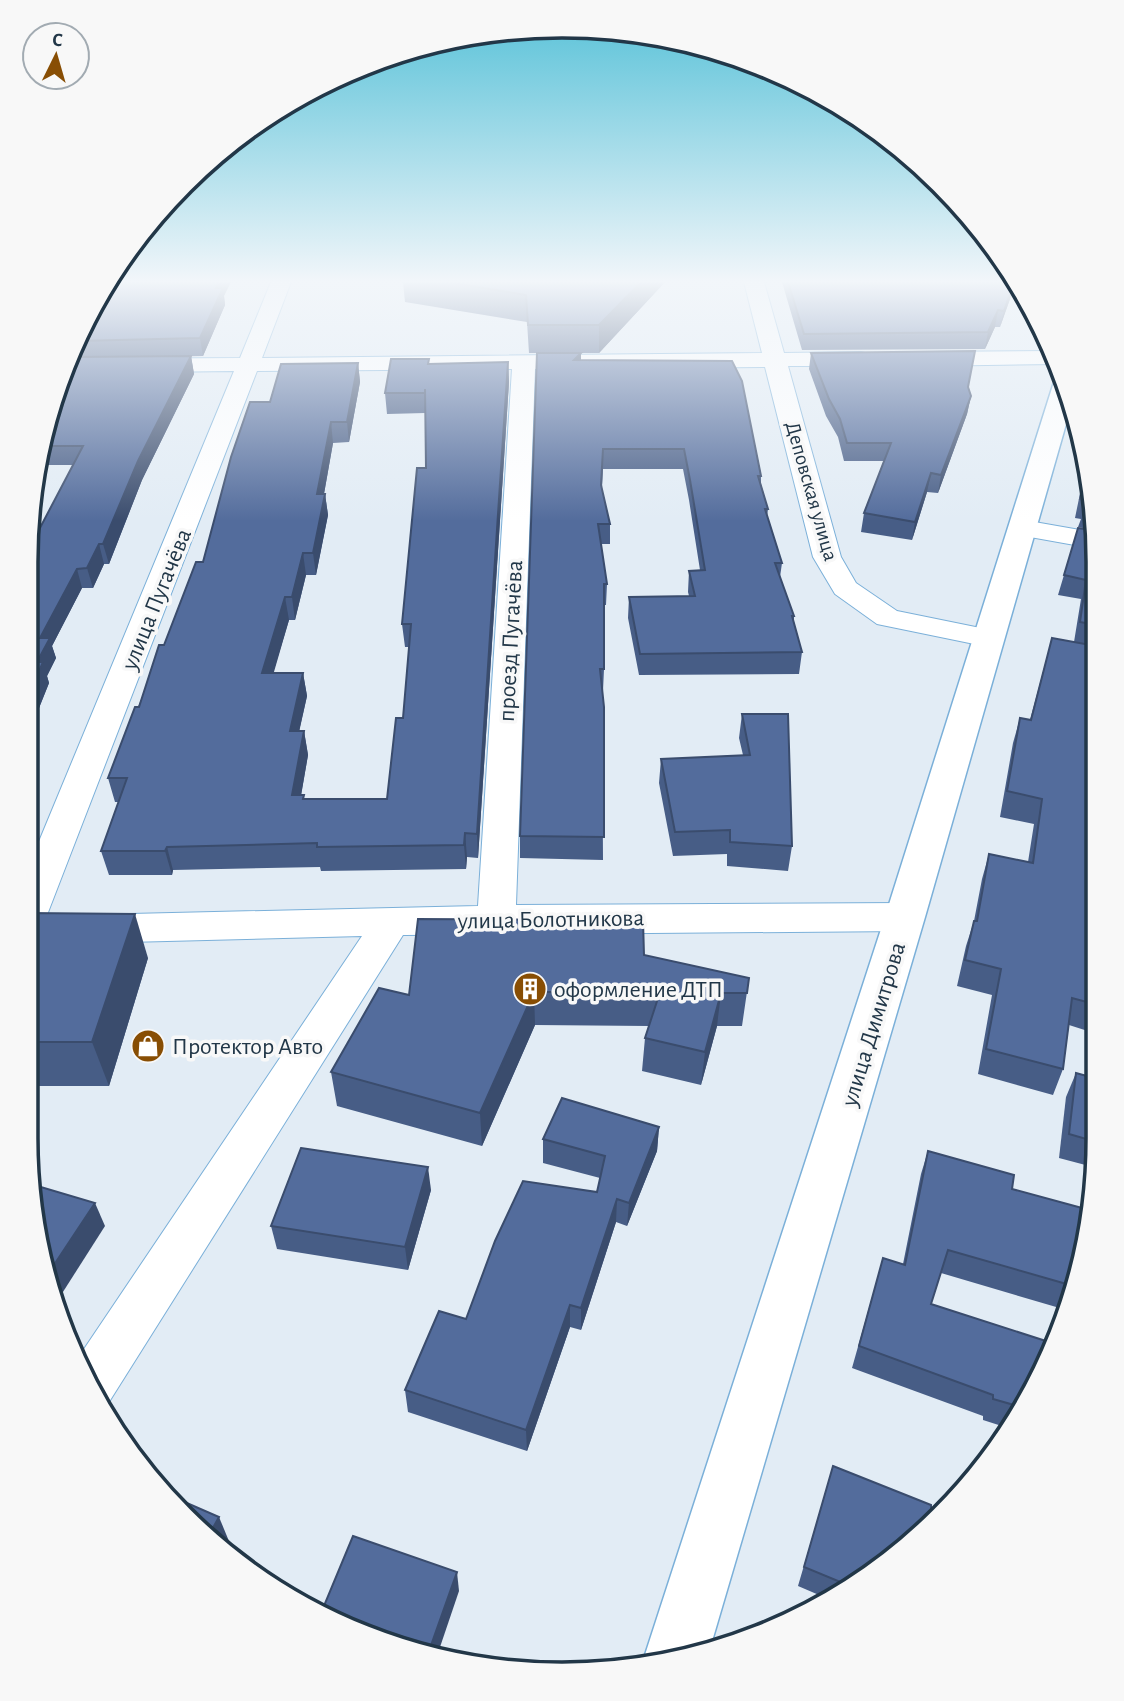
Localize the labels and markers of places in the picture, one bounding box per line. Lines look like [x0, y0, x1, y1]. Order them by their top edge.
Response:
building icon: оформление ДТП [511, 970, 549, 1008]
place label: оформление ДТП [554, 978, 723, 1002]
shop icon: Протектор Авто [129, 1027, 167, 1065]
place label: Протектор Авто [172, 1035, 323, 1059]

